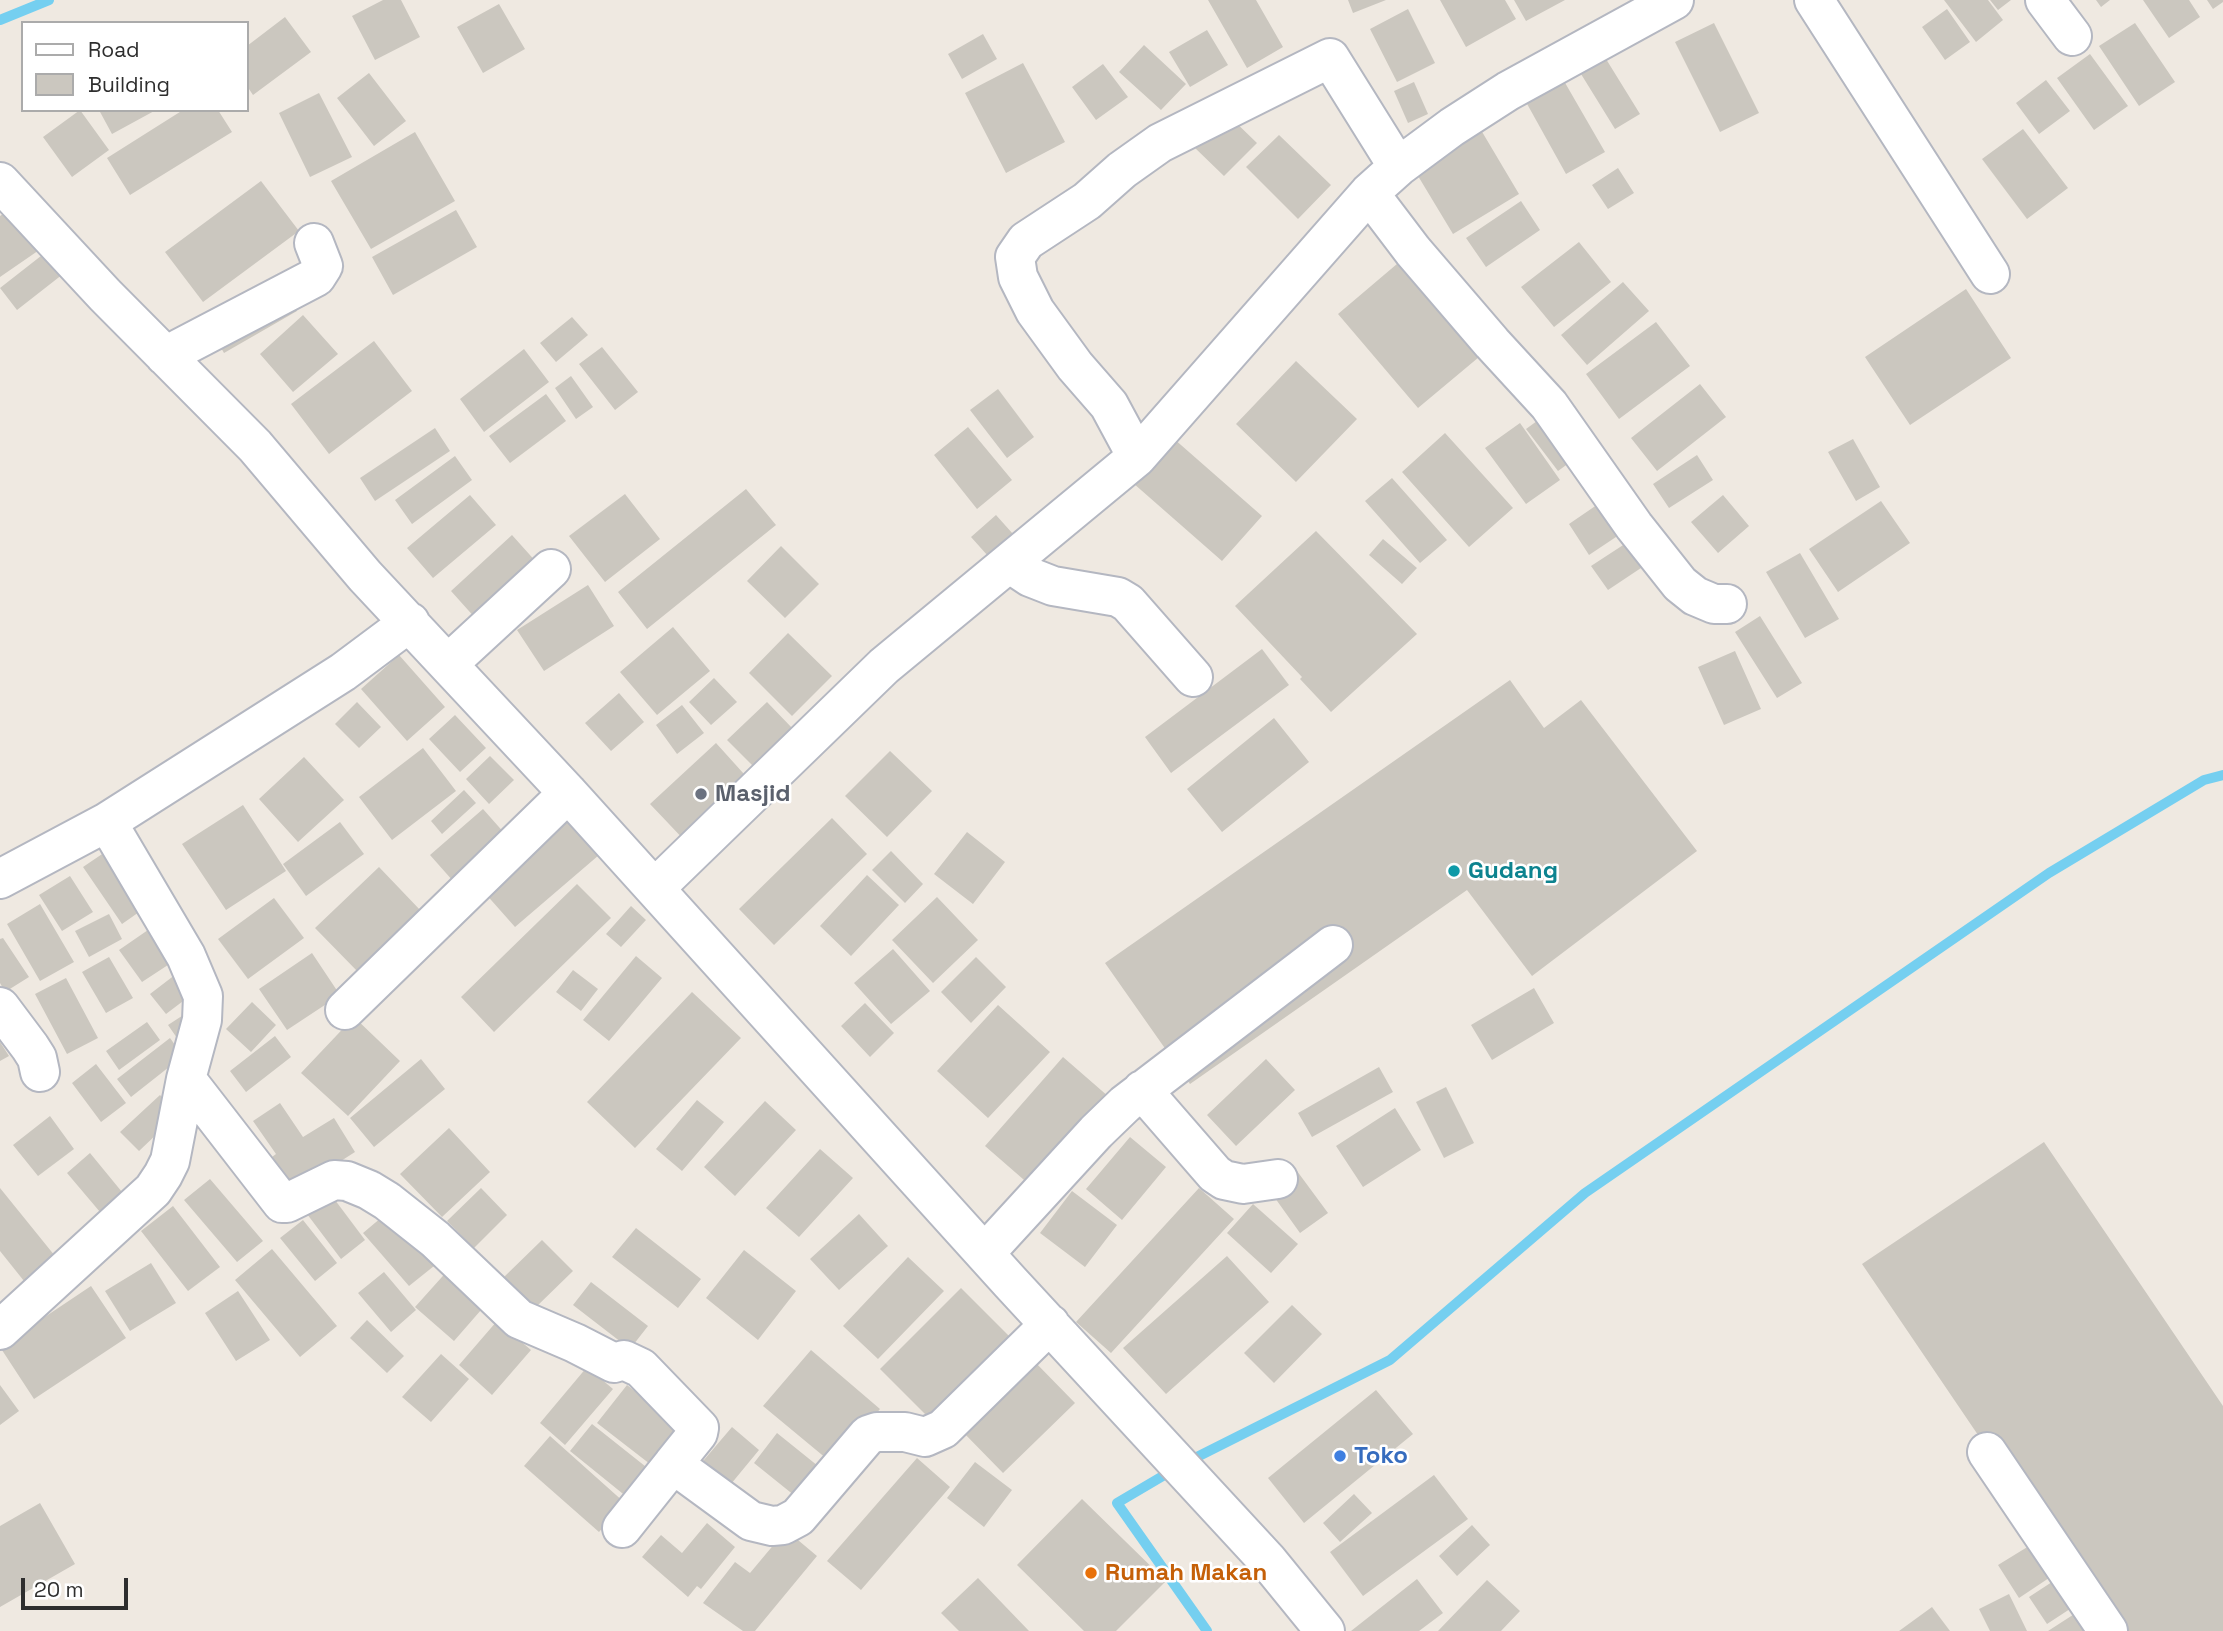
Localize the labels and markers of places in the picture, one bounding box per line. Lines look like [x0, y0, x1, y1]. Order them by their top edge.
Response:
place label: Masjid [715, 780, 791, 808]
marker: Masjid [693, 786, 709, 802]
place label: Gudang [1468, 857, 1558, 885]
marker: Gudang [1446, 863, 1462, 879]
place label: Toko [1354, 1442, 1408, 1470]
marker: Toko [1332, 1448, 1348, 1464]
place label: Rumah Makan [1105, 1559, 1267, 1587]
marker: Rumah Makan [1083, 1565, 1099, 1581]

